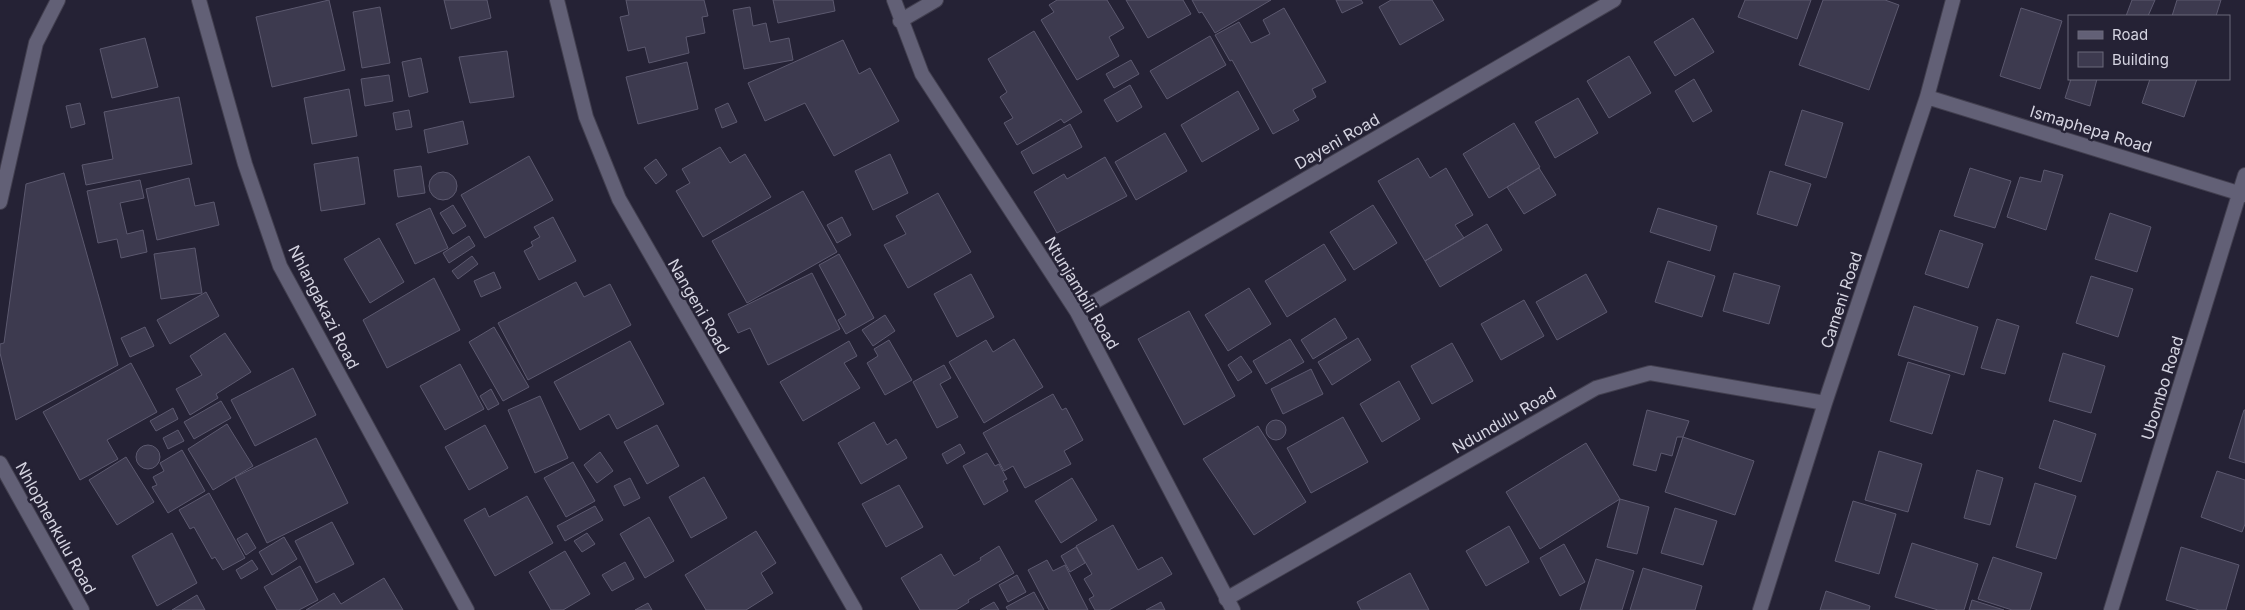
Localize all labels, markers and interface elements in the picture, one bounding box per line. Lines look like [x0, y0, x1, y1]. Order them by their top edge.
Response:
legend [2068, 15, 2230, 80]
text: Road [2112, 25, 2148, 44]
text: Building [2112, 50, 2169, 69]
street label: Ismaphepa Road [2028, 101, 2154, 157]
street label: Dayeni Road [1291, 109, 1383, 173]
street label: Ntunjambili Road [1041, 233, 1123, 353]
street label: Nhlangakazi Road [284, 242, 364, 372]
street label: Cameni Road [1816, 249, 1866, 351]
street label: Nangeni Road [664, 255, 734, 357]
street label: Ubombo Road [2137, 334, 2187, 442]
street label: Ndundulu Road [1449, 382, 1559, 458]
street label: Nhlophenkulu Road [11, 459, 101, 597]

